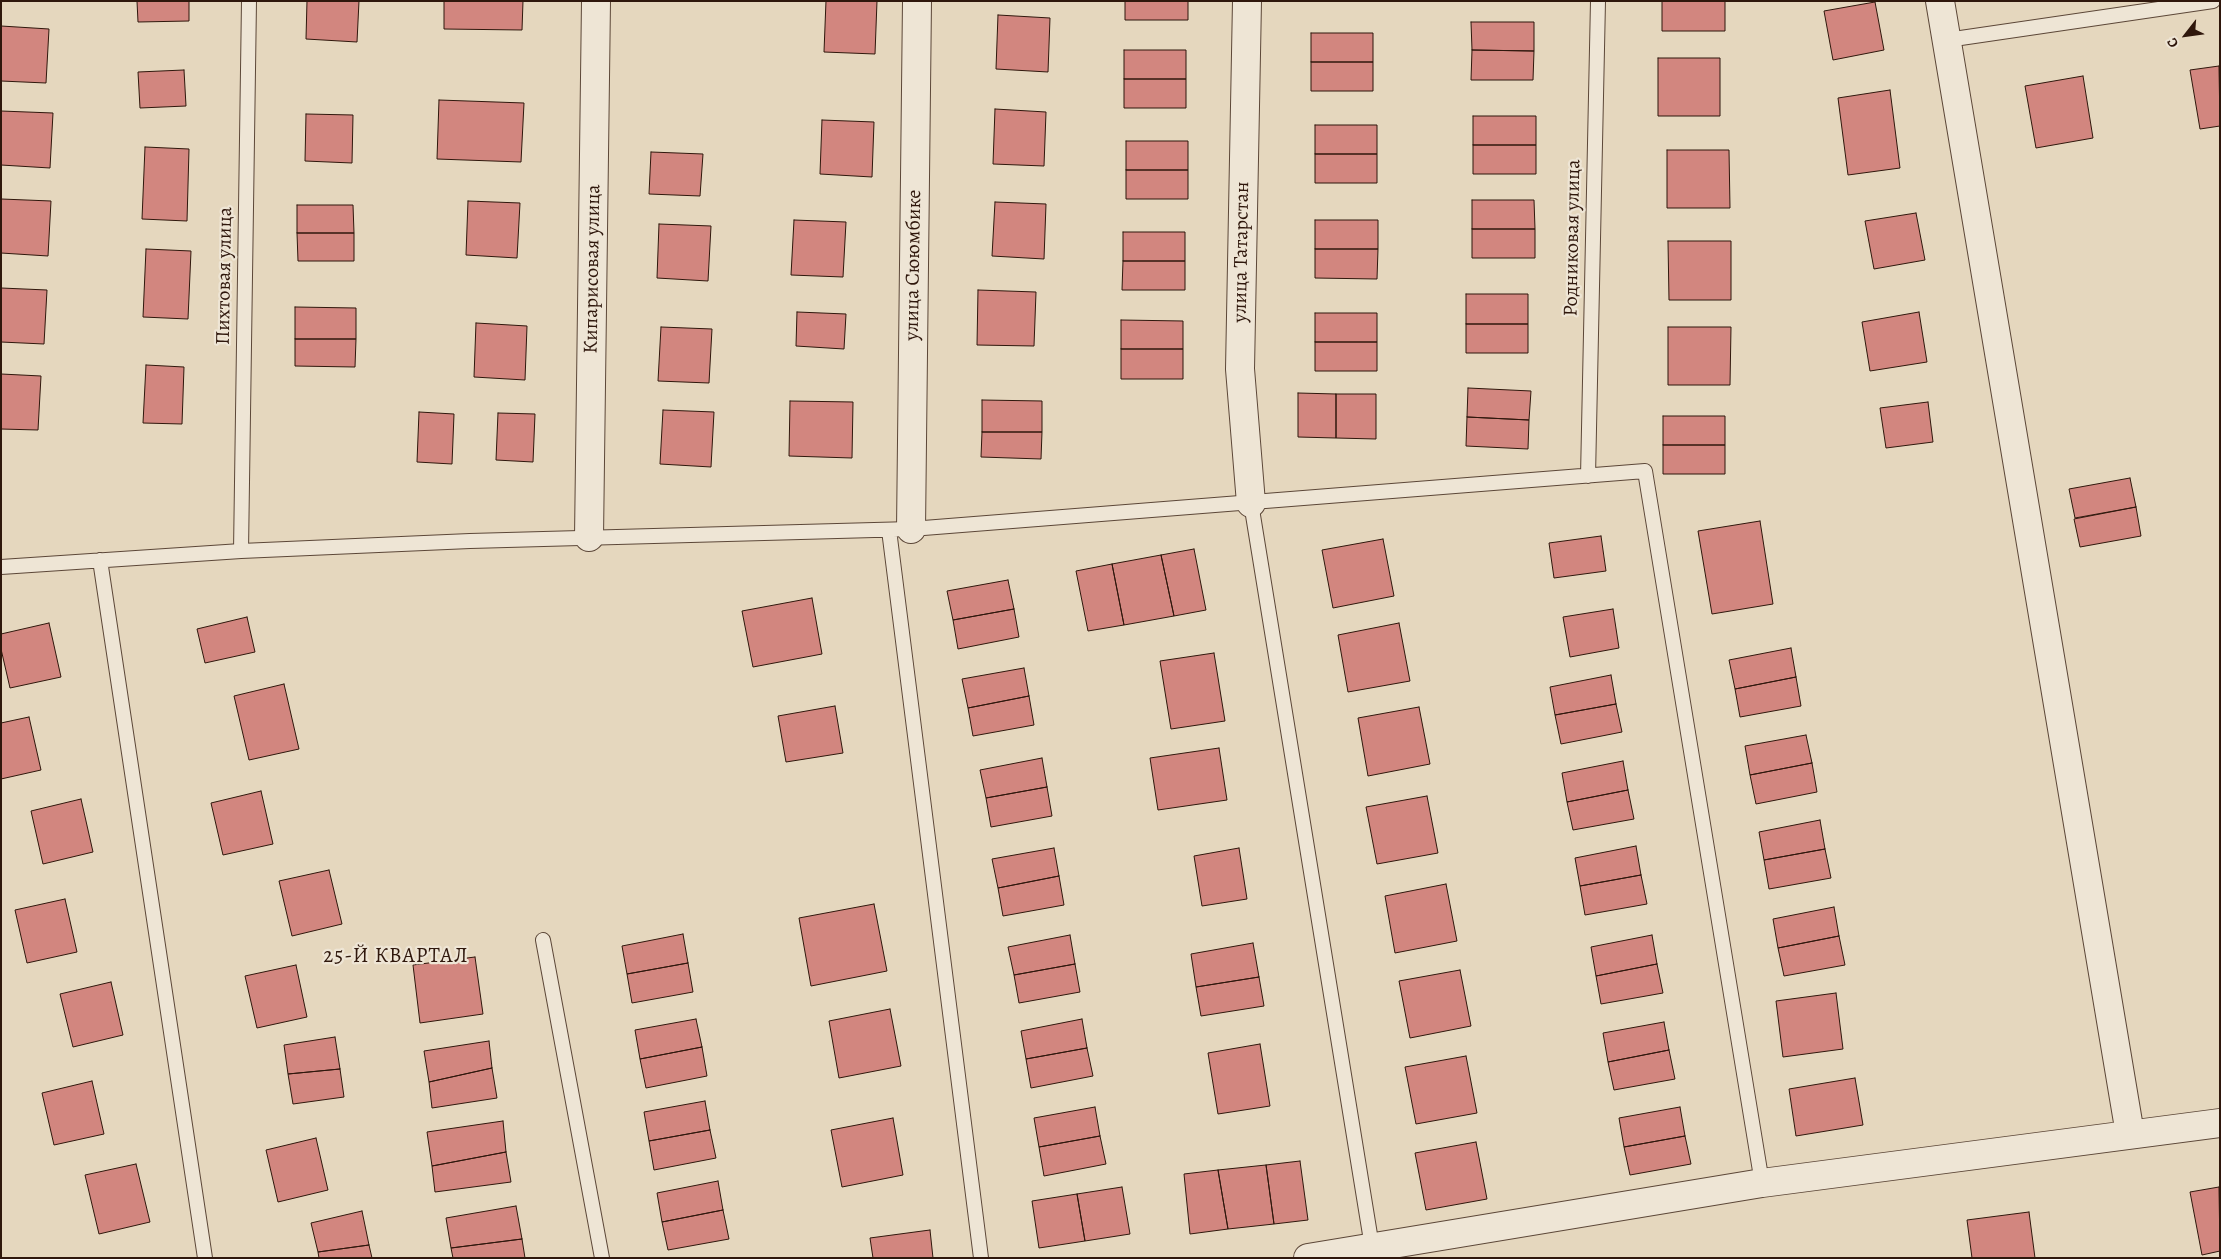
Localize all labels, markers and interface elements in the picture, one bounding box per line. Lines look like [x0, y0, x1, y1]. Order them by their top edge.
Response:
north arrow [2161, 10, 2211, 60]
text: С [2162, 34, 2183, 51]
street label: Родниковая улица [1560, 159, 1586, 317]
street label: улица Татарстан [1229, 181, 1255, 323]
street label: Кипарисовая улица [580, 184, 606, 354]
street label: улица Сююмбике [901, 189, 927, 341]
street label: Пихтовая улица [212, 207, 238, 345]
district label: 25-Й КВАРТАЛ [322, 944, 470, 970]

